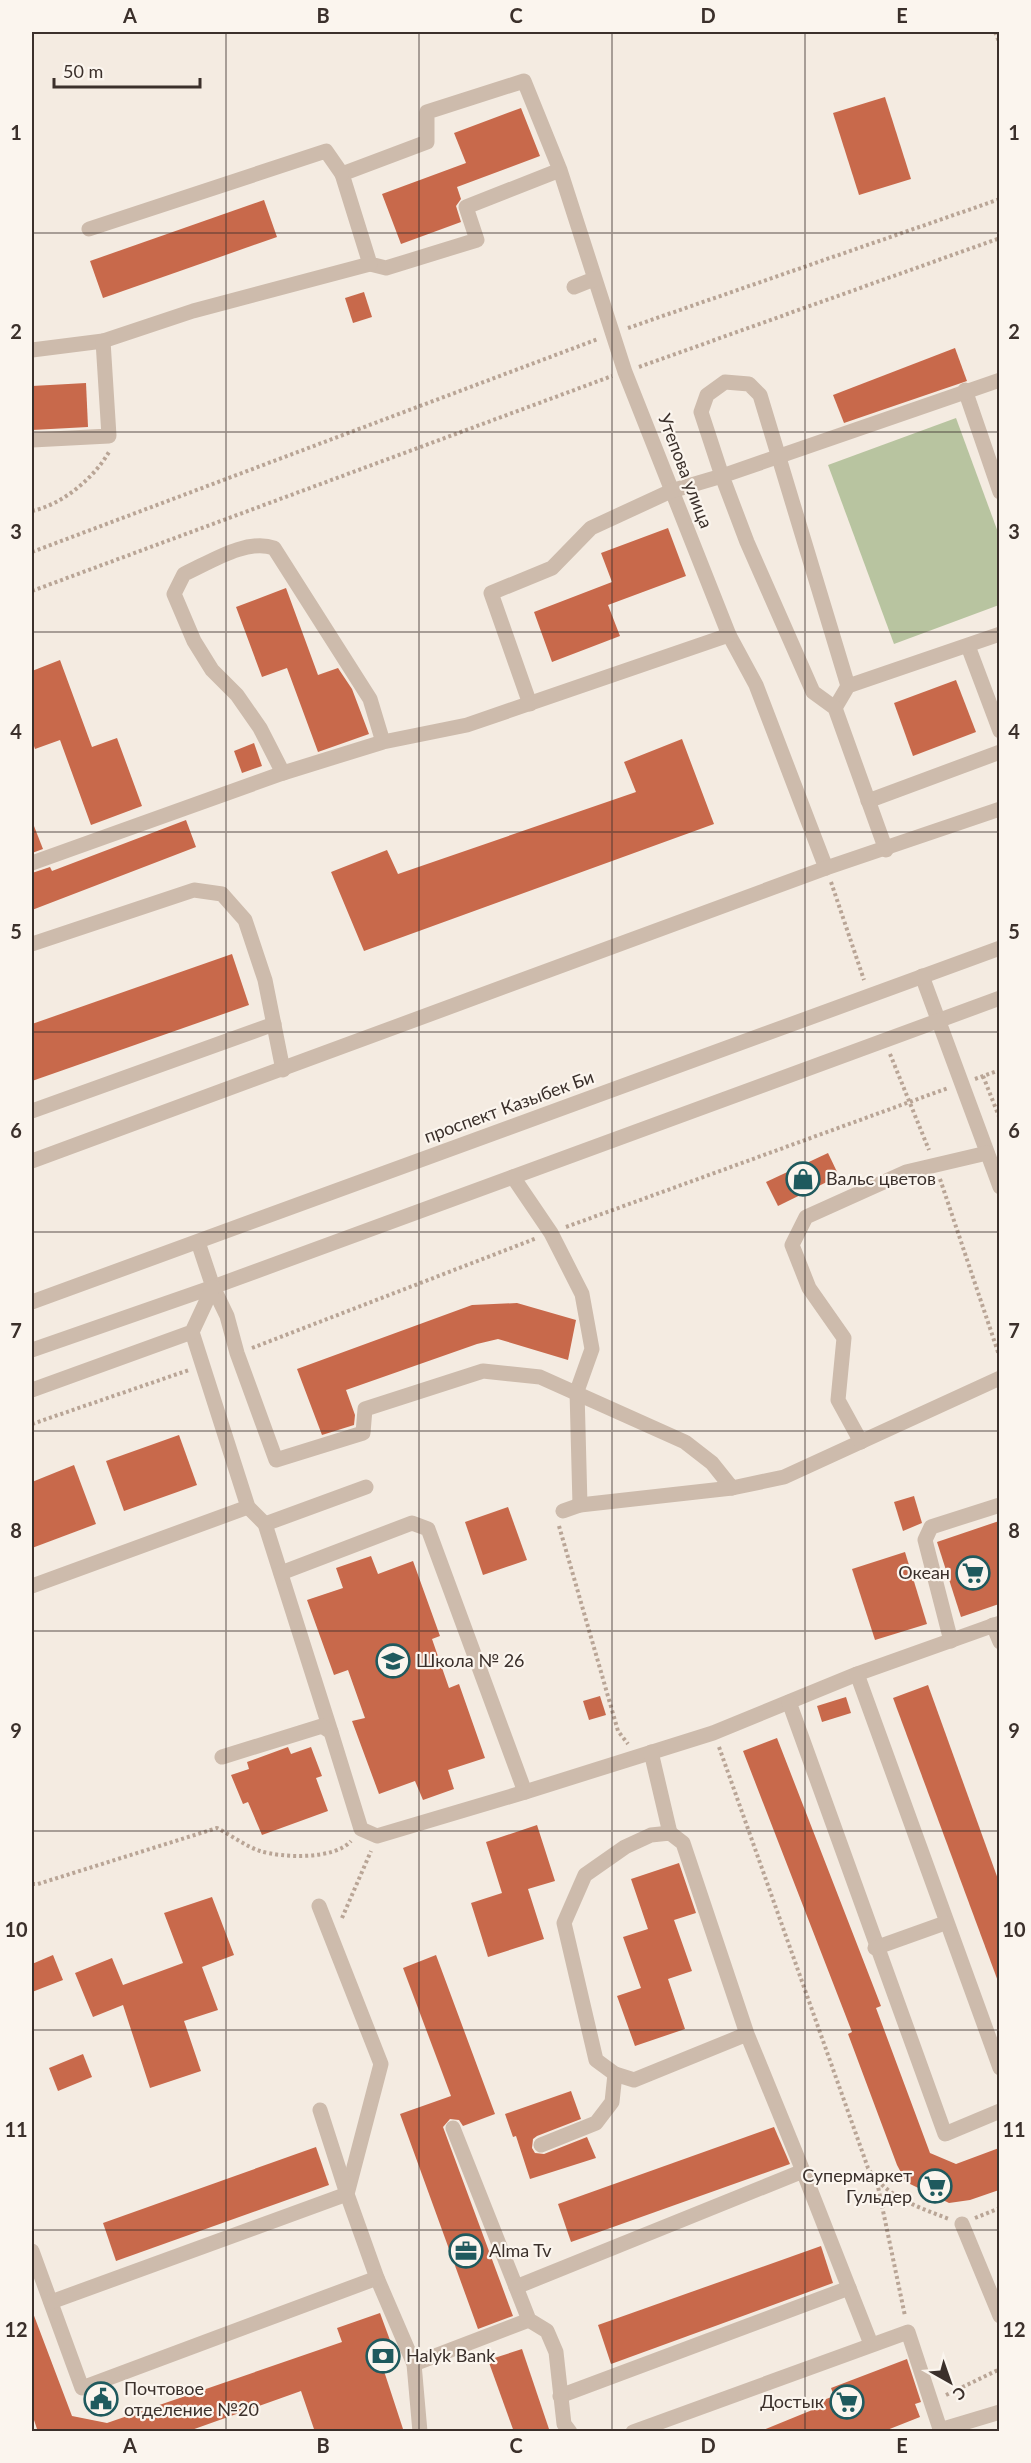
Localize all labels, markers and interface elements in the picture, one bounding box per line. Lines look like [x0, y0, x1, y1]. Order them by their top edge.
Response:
text: A [122, 3, 137, 27]
text: B [316, 3, 330, 27]
text: C [509, 3, 523, 27]
text: D [700, 3, 716, 27]
text: E [896, 3, 908, 27]
scale bar [54, 51, 200, 89]
text: 50 m [63, 60, 103, 82]
text: 1 [10, 120, 22, 144]
text: 1 [1008, 120, 1020, 144]
text: 2 [10, 319, 22, 343]
text: 2 [1008, 319, 1020, 343]
street label: Утепова улица [654, 410, 718, 531]
text: 3 [10, 519, 22, 543]
text: 3 [1008, 519, 1020, 543]
text: 4 [10, 719, 22, 743]
text: 4 [1008, 719, 1020, 743]
text: 5 [10, 919, 22, 943]
text: 5 [1008, 919, 1020, 943]
street label: проспект Казыбек Би [421, 1065, 597, 1147]
text: 6 [10, 1118, 22, 1142]
text: 6 [1008, 1118, 1020, 1142]
shop icon: Вальс цветов [785, 1161, 821, 1197]
place label: Вальс цветов [826, 1167, 936, 1189]
text: 7 [10, 1318, 22, 1342]
text: 7 [1008, 1318, 1020, 1342]
text: 8 [10, 1518, 22, 1542]
text: 8 [1008, 1518, 1020, 1542]
supermarket icon: Океан [955, 1555, 991, 1591]
place label: Океан [898, 1561, 950, 1583]
school or university icon: Школа № 26 [375, 1643, 411, 1679]
place label: Школа № 26 [416, 1649, 525, 1671]
text: 9 [10, 1718, 22, 1742]
text: 9 [1008, 1718, 1020, 1742]
text: 10 [4, 1917, 28, 1941]
text: 10 [1002, 1917, 1026, 1941]
text: 11 [4, 2117, 28, 2141]
text: 11 [1002, 2117, 1026, 2141]
place label: Супермаркет Гульдер [802, 2164, 912, 2207]
supermarket icon: Супермаркет Гульдер [917, 2168, 953, 2204]
office icon: Alma Tv [448, 2233, 484, 2269]
place label: Alma Tv [489, 2239, 552, 2261]
text: 12 [4, 2317, 28, 2341]
text: 12 [1002, 2317, 1026, 2341]
bank icon: Halyk Bank [365, 2338, 401, 2374]
place label: Halyk Bank [406, 2344, 496, 2366]
north arrow [920, 2352, 980, 2412]
place label: Почтовое отделение №20 [124, 2377, 259, 2420]
public building icon: Почтовое отделение №20 [83, 2381, 119, 2417]
text: С [949, 2383, 970, 2405]
supermarket icon: Достык [829, 2384, 865, 2420]
place label: Достык [760, 2390, 825, 2412]
text: A [122, 2433, 137, 2457]
text: B [316, 2433, 330, 2457]
text: C [509, 2433, 523, 2457]
text: D [700, 2433, 716, 2457]
text: E [896, 2433, 908, 2457]

